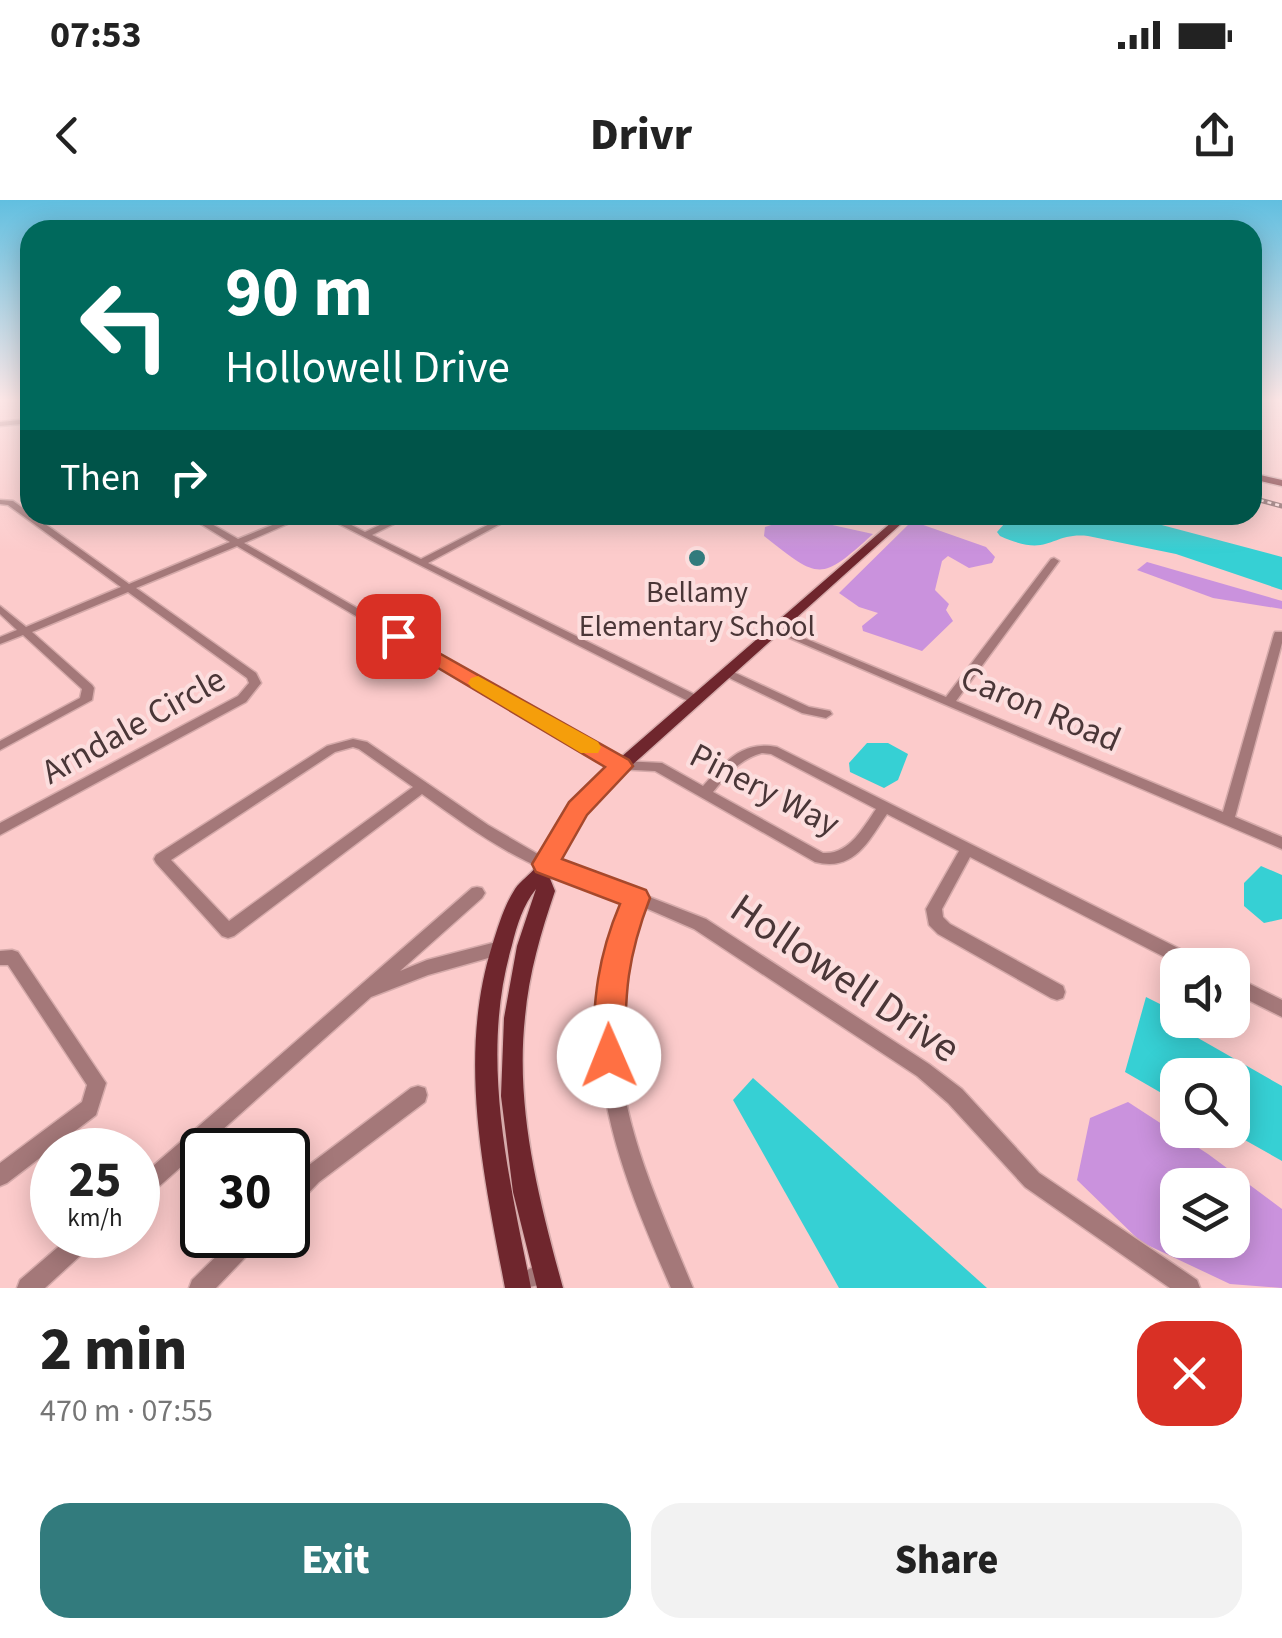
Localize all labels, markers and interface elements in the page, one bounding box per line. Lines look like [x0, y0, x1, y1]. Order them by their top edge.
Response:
text: 07:53 [50, 8, 142, 62]
text: Drivr [590, 103, 692, 167]
icon: back [40, 108, 95, 163]
icon: share [1187, 108, 1242, 163]
text: 90 m [225, 243, 373, 343]
icon: left [60, 260, 190, 390]
text: Hollowell Drive [225, 336, 510, 400]
icon: right [161, 450, 216, 505]
text: Then [60, 451, 141, 505]
marker: Bellamy Elementary School [686, 547, 708, 569]
place label: Bellamy Elementary School [579, 571, 815, 648]
pin [356, 594, 441, 679]
icon: arrive [371, 609, 426, 664]
street label: Caron Road [953, 653, 1128, 765]
street label: Arndale Circle [32, 655, 235, 797]
street label: Pinery Way [681, 731, 848, 849]
street label: Hollowell Drive [718, 879, 972, 1078]
map controls [1160, 948, 1250, 1258]
button: sound [1160, 948, 1250, 1038]
position arrow [557, 1004, 661, 1108]
button: search [1160, 1058, 1250, 1148]
speed limit sign: 30 [180, 1128, 310, 1258]
text: 25 [69, 1145, 121, 1216]
button: layers [1160, 1168, 1250, 1258]
text: km/h [67, 1200, 123, 1236]
text: 2 min [40, 1308, 187, 1393]
button: close [1137, 1321, 1242, 1426]
text: 470 m · 07:55 [40, 1388, 213, 1434]
button: Exit [40, 1503, 631, 1618]
button: Share [651, 1503, 1242, 1618]

